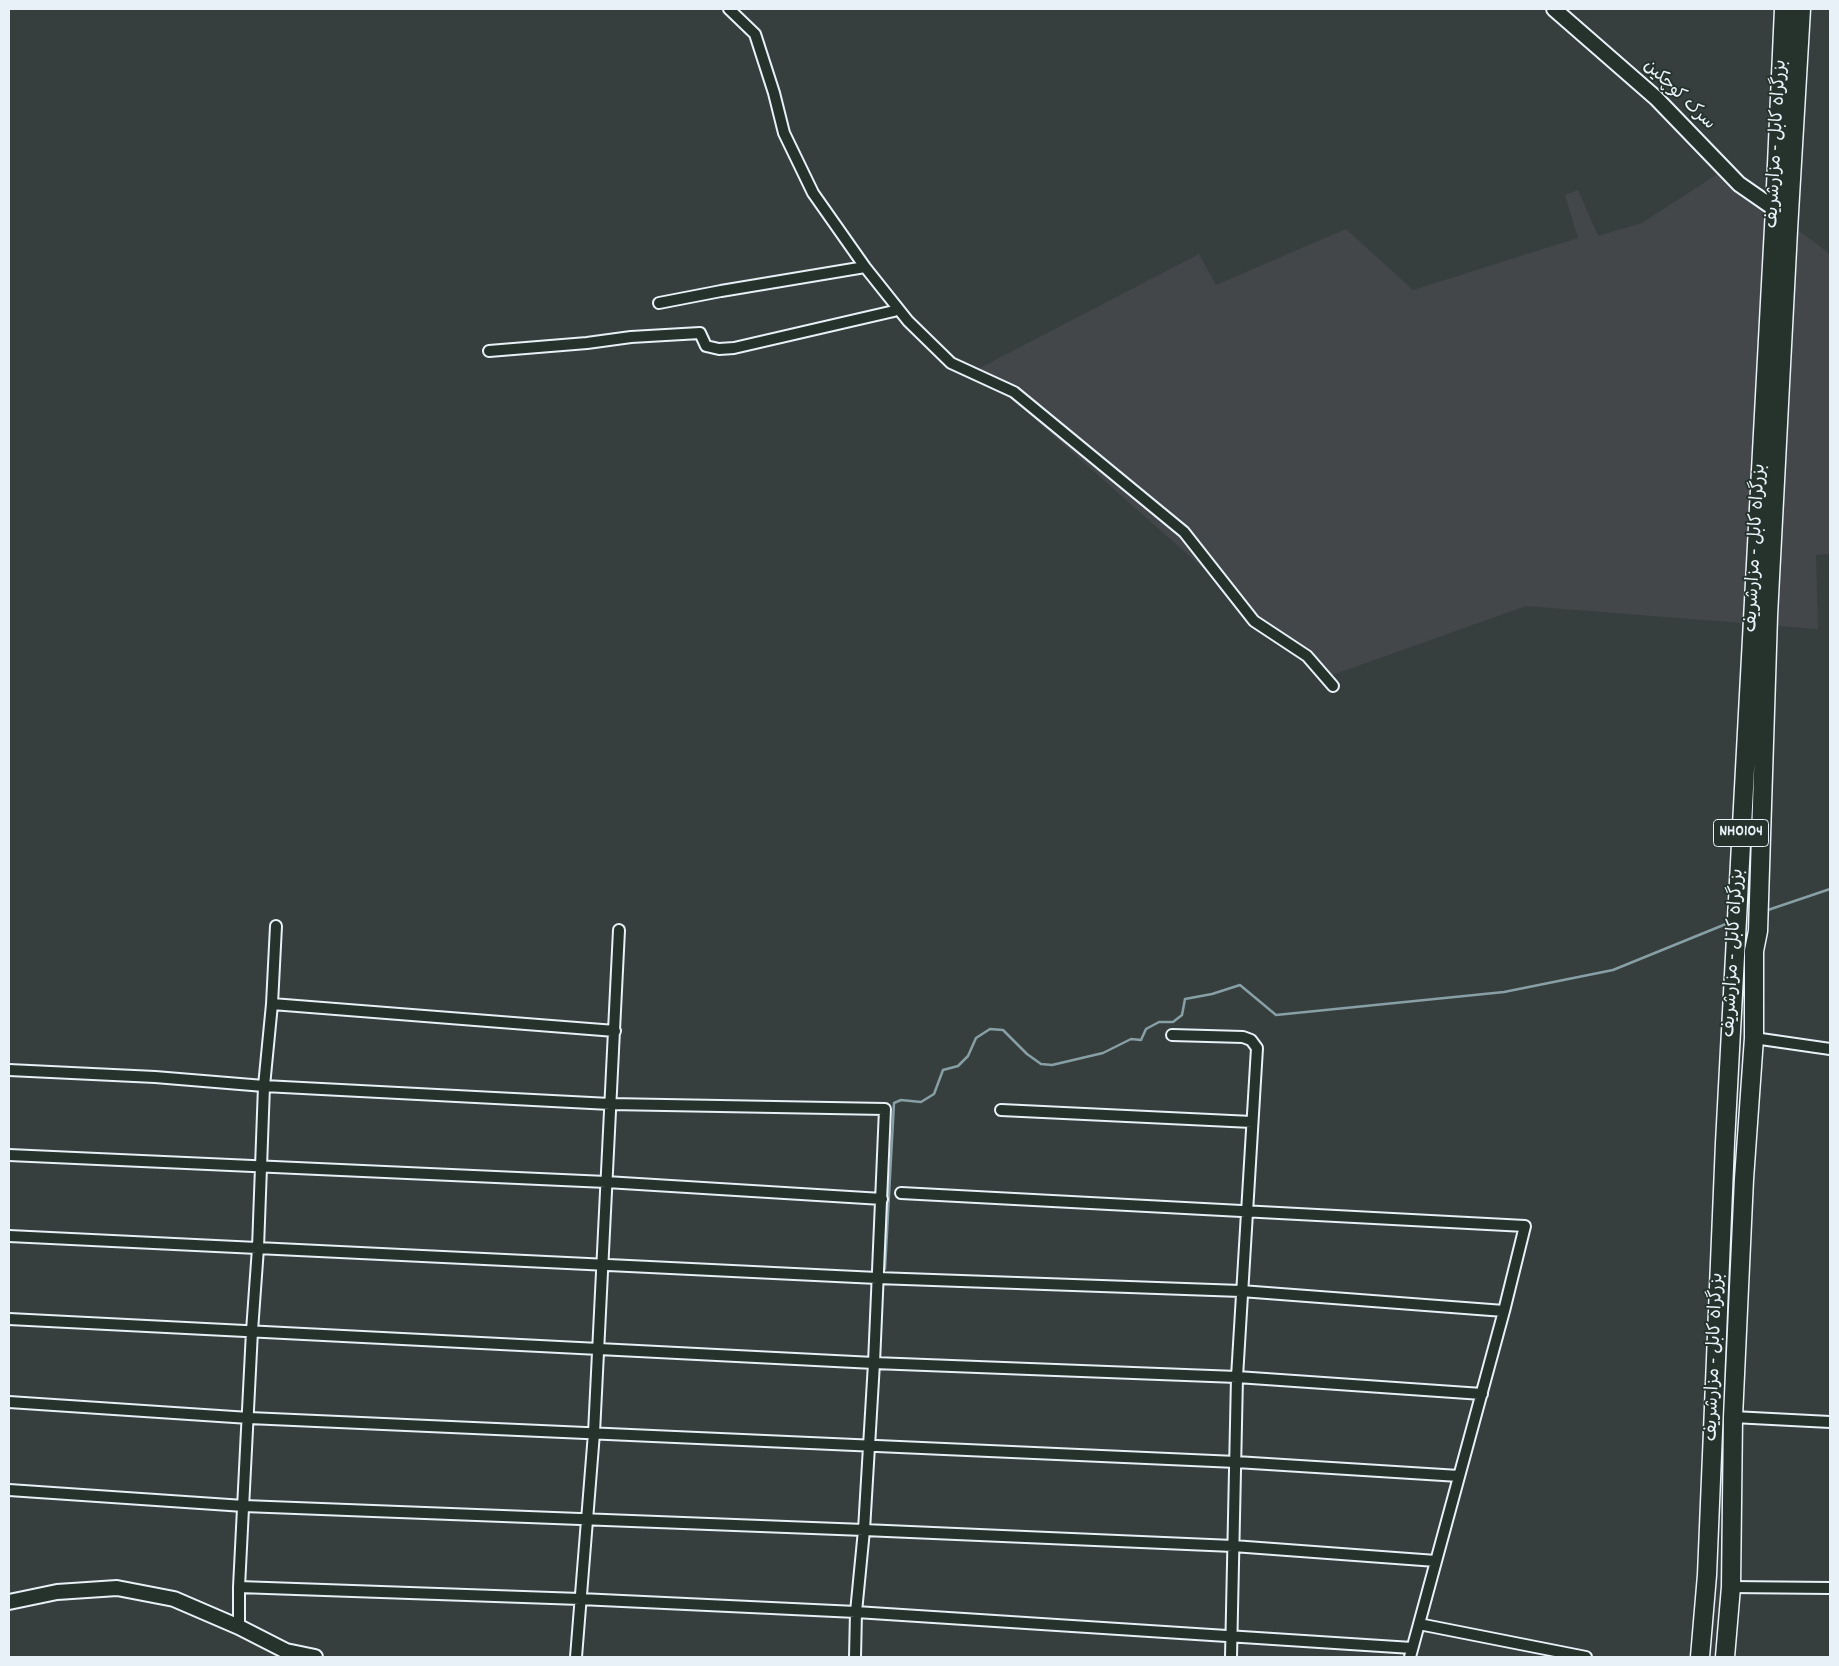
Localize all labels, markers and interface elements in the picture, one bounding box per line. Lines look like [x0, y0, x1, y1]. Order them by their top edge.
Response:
street label: سرک کوچکین [1637, 56, 1719, 136]
street label: بزرگراه کابل - مزارشریف [1763, 59, 1793, 229]
street label: بزرگراه کابل - مزارشریف [1742, 463, 1772, 633]
road number: NH0104 [1714, 820, 1768, 846]
street label: بزرگراه کابل - مزارشریف [1720, 868, 1750, 1038]
street label: بزرگراه کابل - مزارشریف [1702, 1272, 1730, 1442]

